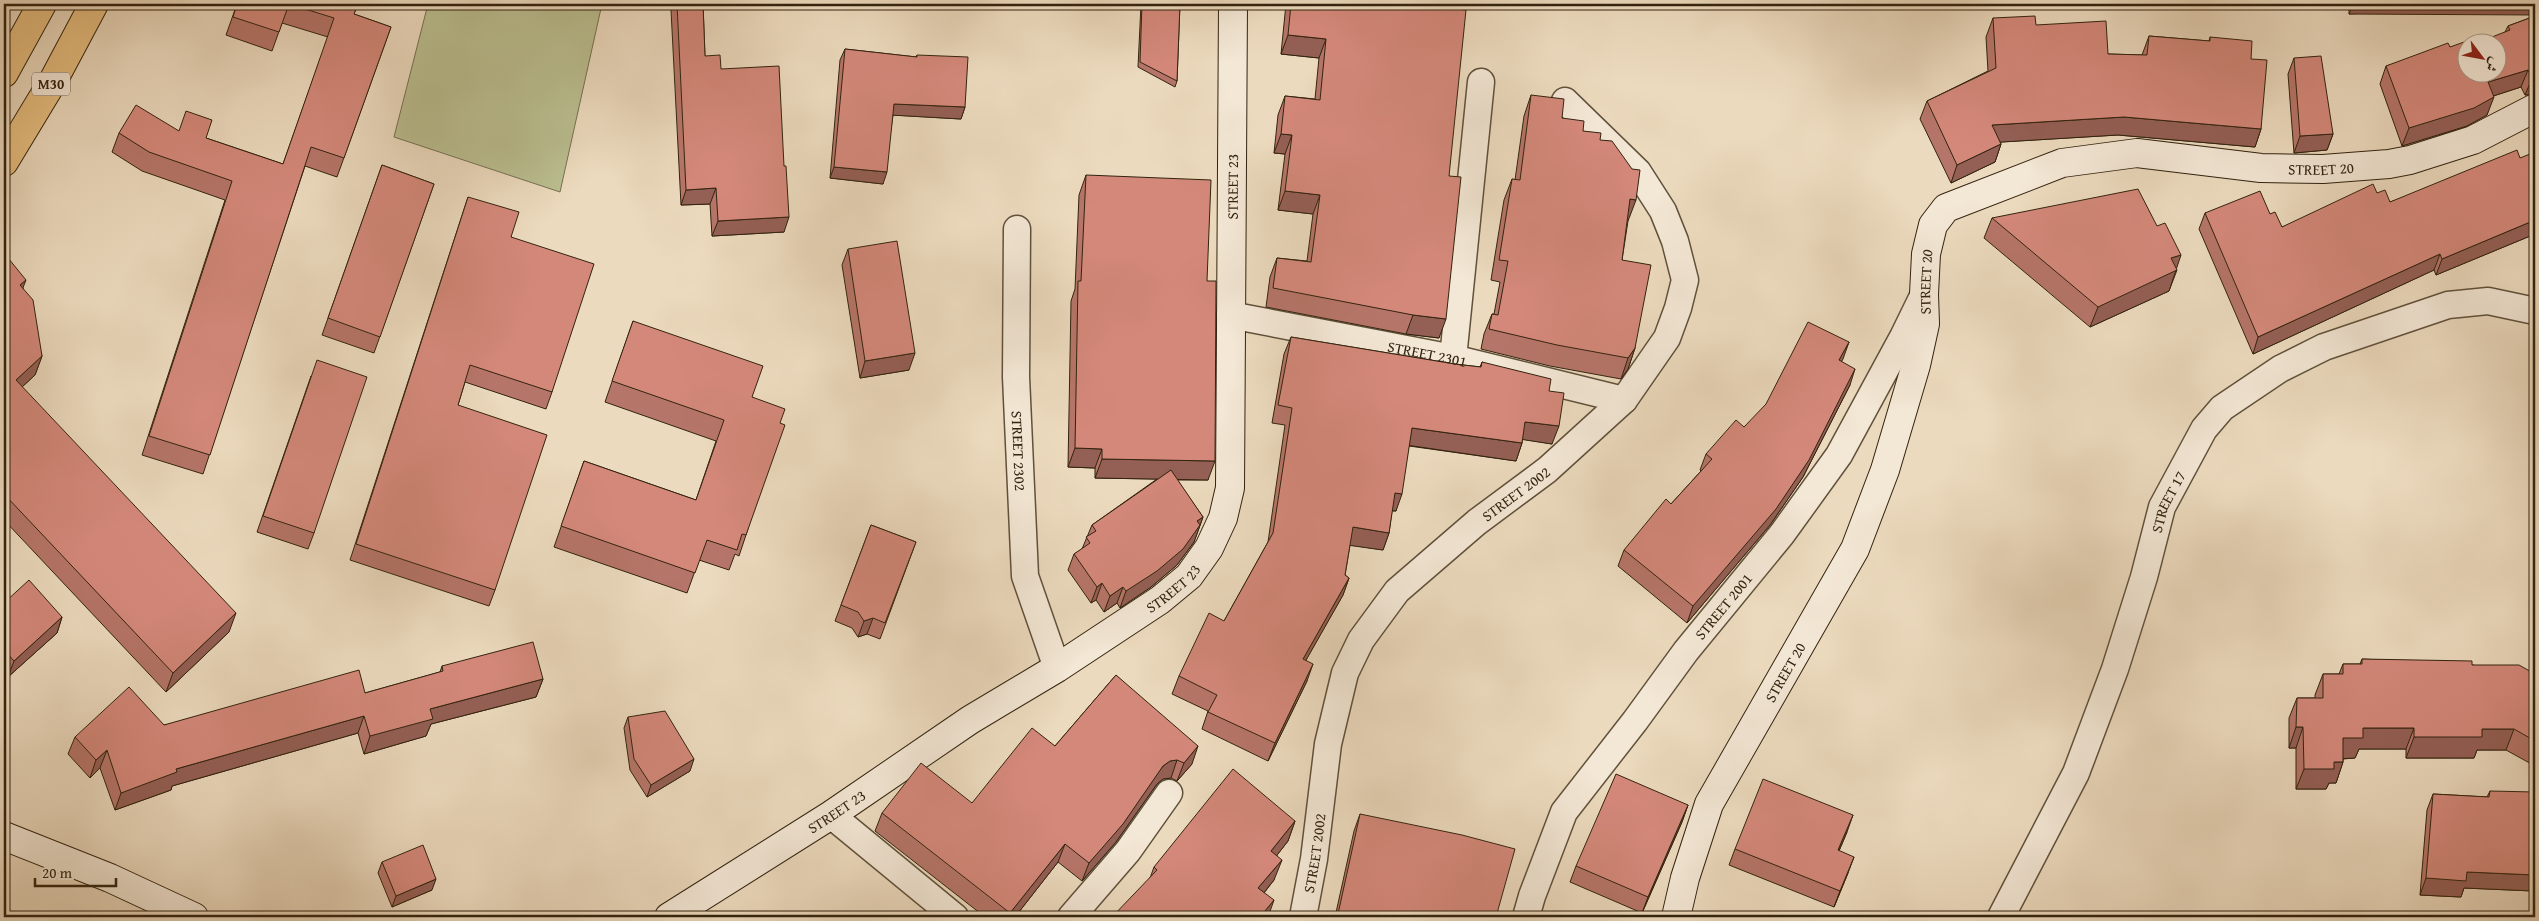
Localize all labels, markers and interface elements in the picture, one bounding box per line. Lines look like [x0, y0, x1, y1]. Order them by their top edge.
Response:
north arrow [2456, 32, 2506, 82]
text: ش [2481, 54, 2505, 76]
road number: M30 [32, 72, 70, 96]
street label: STREET 23 [1221, 154, 1243, 220]
street label: STREET 20 [2288, 156, 2355, 180]
street label: STREET 20 [1913, 246, 1937, 315]
street label: STREET 2301 [1386, 335, 1469, 372]
street label: STREET 2302 [1007, 410, 1032, 491]
street label: STREET 2002 [1477, 461, 1554, 526]
street label: STREET 17 [2145, 467, 2190, 535]
street label: STREET 23 [1141, 560, 1205, 617]
street label: STREET 2001 [1689, 568, 1757, 644]
street label: STREET 20 [1759, 638, 1810, 706]
street label: STREET 23 [803, 784, 869, 838]
street label: STREET 2002 [1297, 812, 1330, 895]
scale bar [35, 856, 116, 888]
text: 20 m [42, 862, 73, 883]

